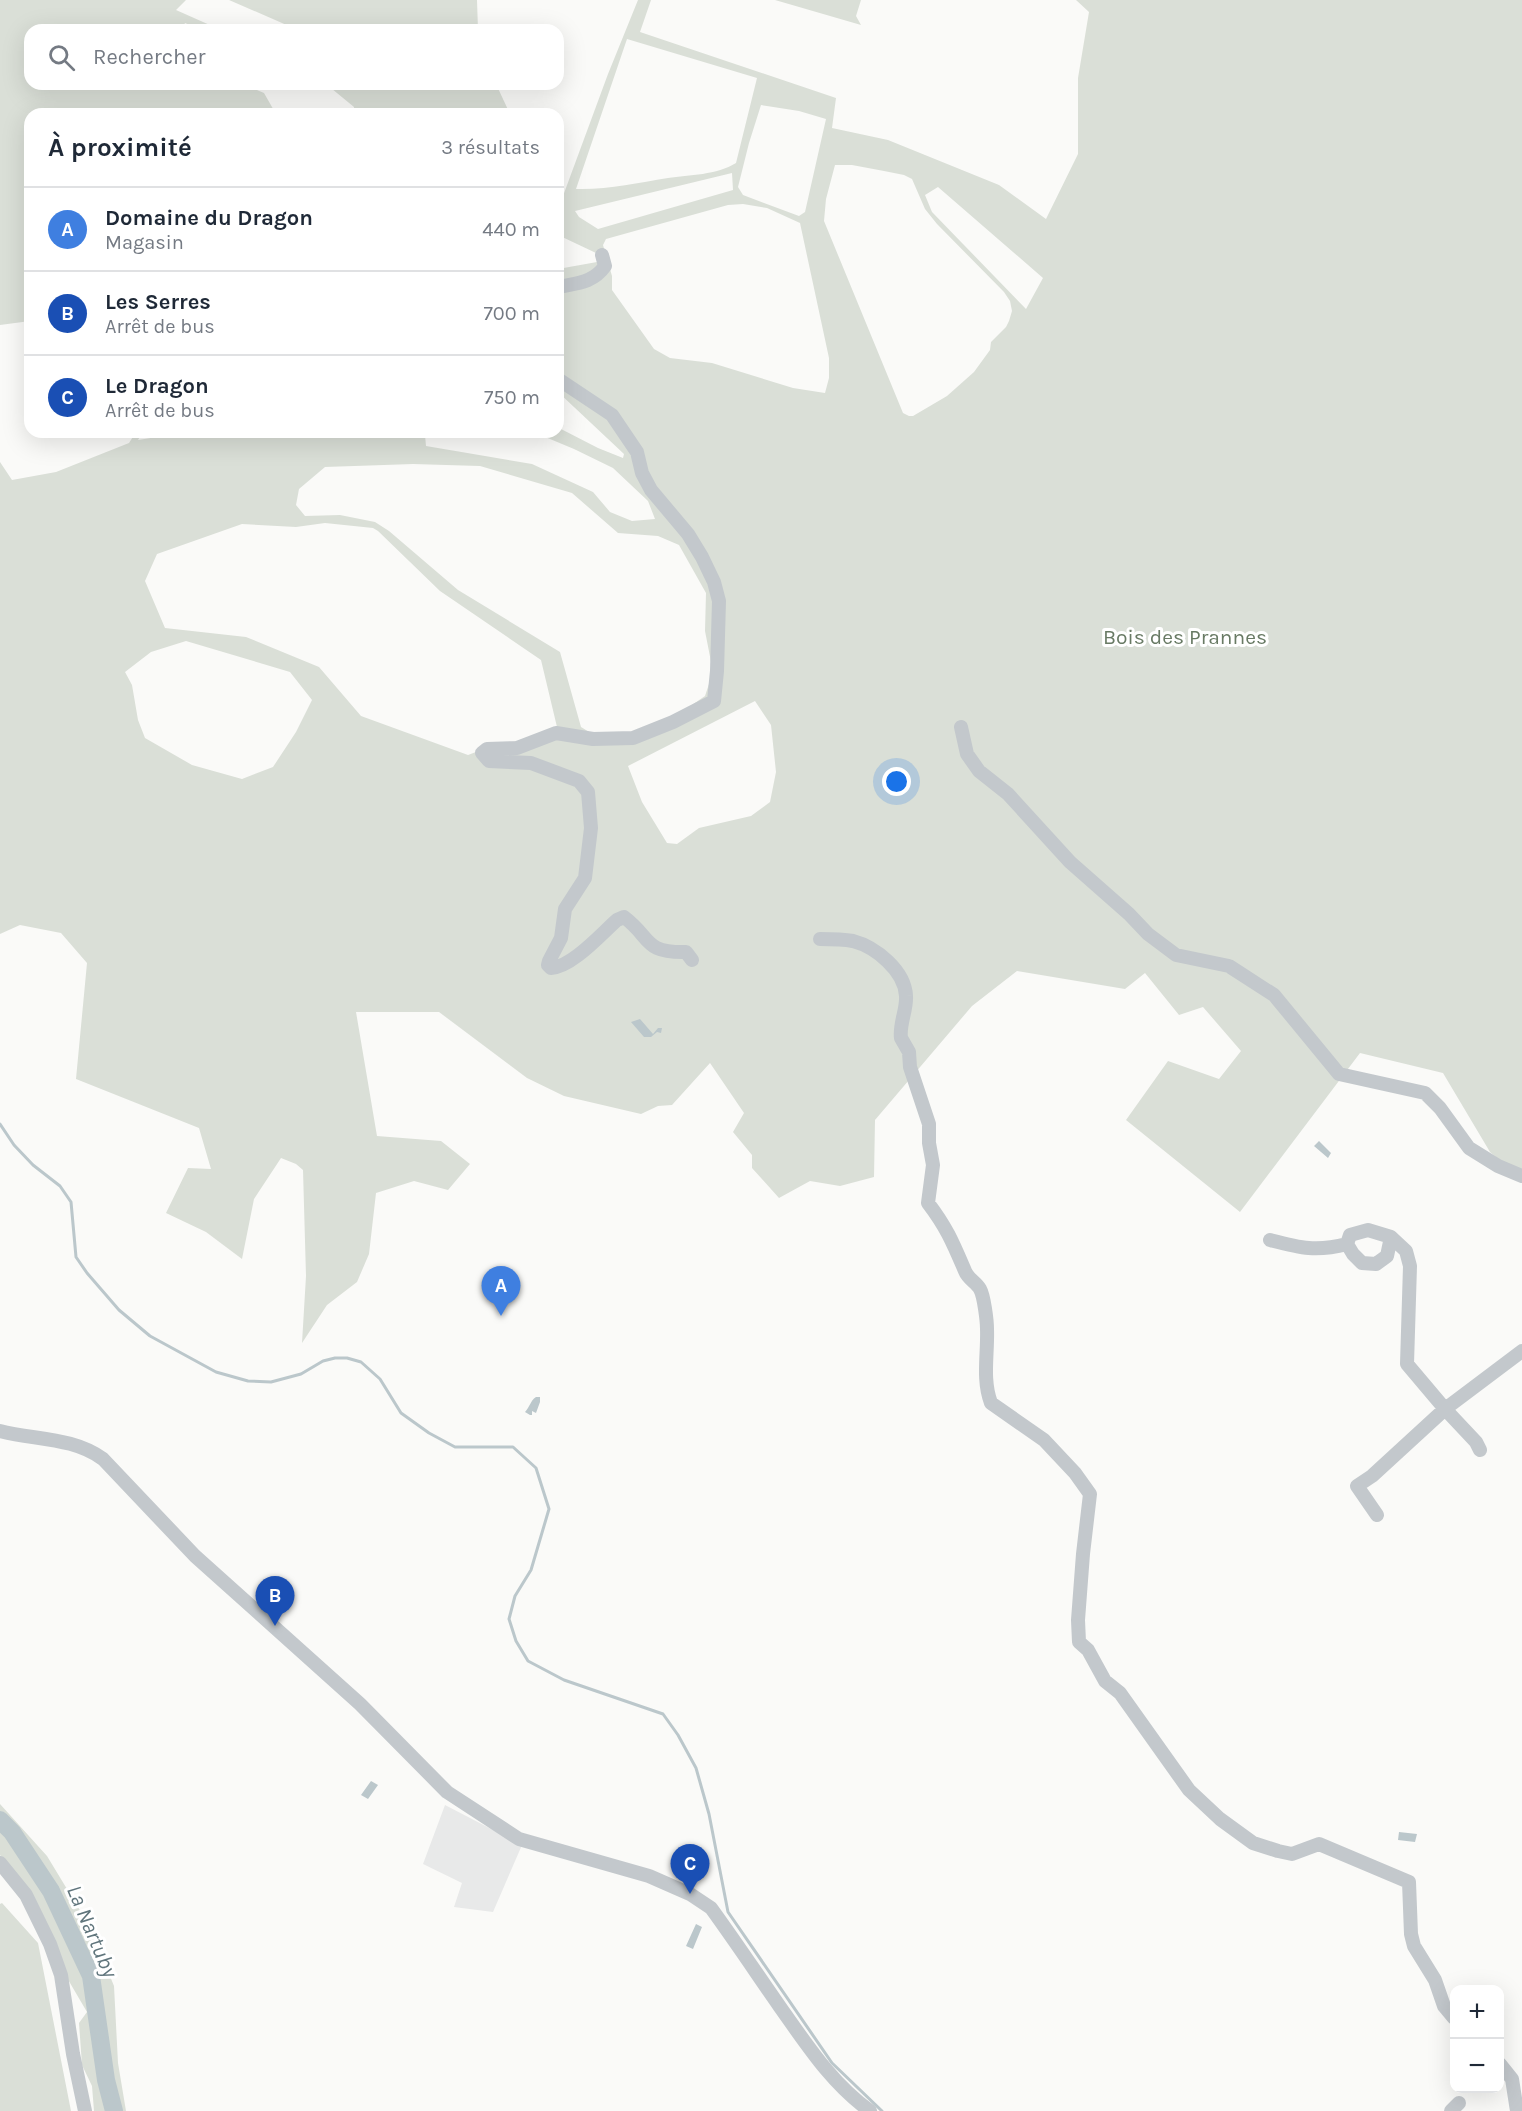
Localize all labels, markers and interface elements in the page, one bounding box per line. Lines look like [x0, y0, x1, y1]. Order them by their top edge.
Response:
search box [24, 24, 564, 90]
icon: search [45, 41, 78, 74]
text: Rechercher [93, 44, 206, 70]
text: À proximité [48, 132, 192, 163]
text: 3 résultats [441, 136, 540, 159]
text: Domaine du Dragon [105, 205, 313, 231]
text: A [61, 218, 74, 241]
text: 440 m [482, 218, 540, 241]
text: Magasin [105, 231, 184, 254]
text: Les Serres [105, 289, 211, 315]
text: B [61, 302, 74, 325]
text: 700 m [483, 302, 540, 325]
text: Arrêt de bus [105, 315, 215, 338]
text: Le Dragon [105, 373, 209, 399]
text: C [61, 386, 74, 409]
text: 750 m [484, 386, 540, 409]
text: Arrêt de bus [105, 399, 215, 422]
park label: Bois des Prannes [1103, 625, 1267, 649]
your location [882, 767, 911, 796]
pin: A [482, 1266, 520, 1316]
pin: B [256, 1576, 294, 1626]
pin: C [670, 1844, 710, 1894]
water label: La Nartuby [61, 1881, 124, 1983]
map controls [1450, 1985, 1504, 2093]
button: + [1450, 1985, 1504, 2039]
button: − [1450, 2039, 1504, 2093]

